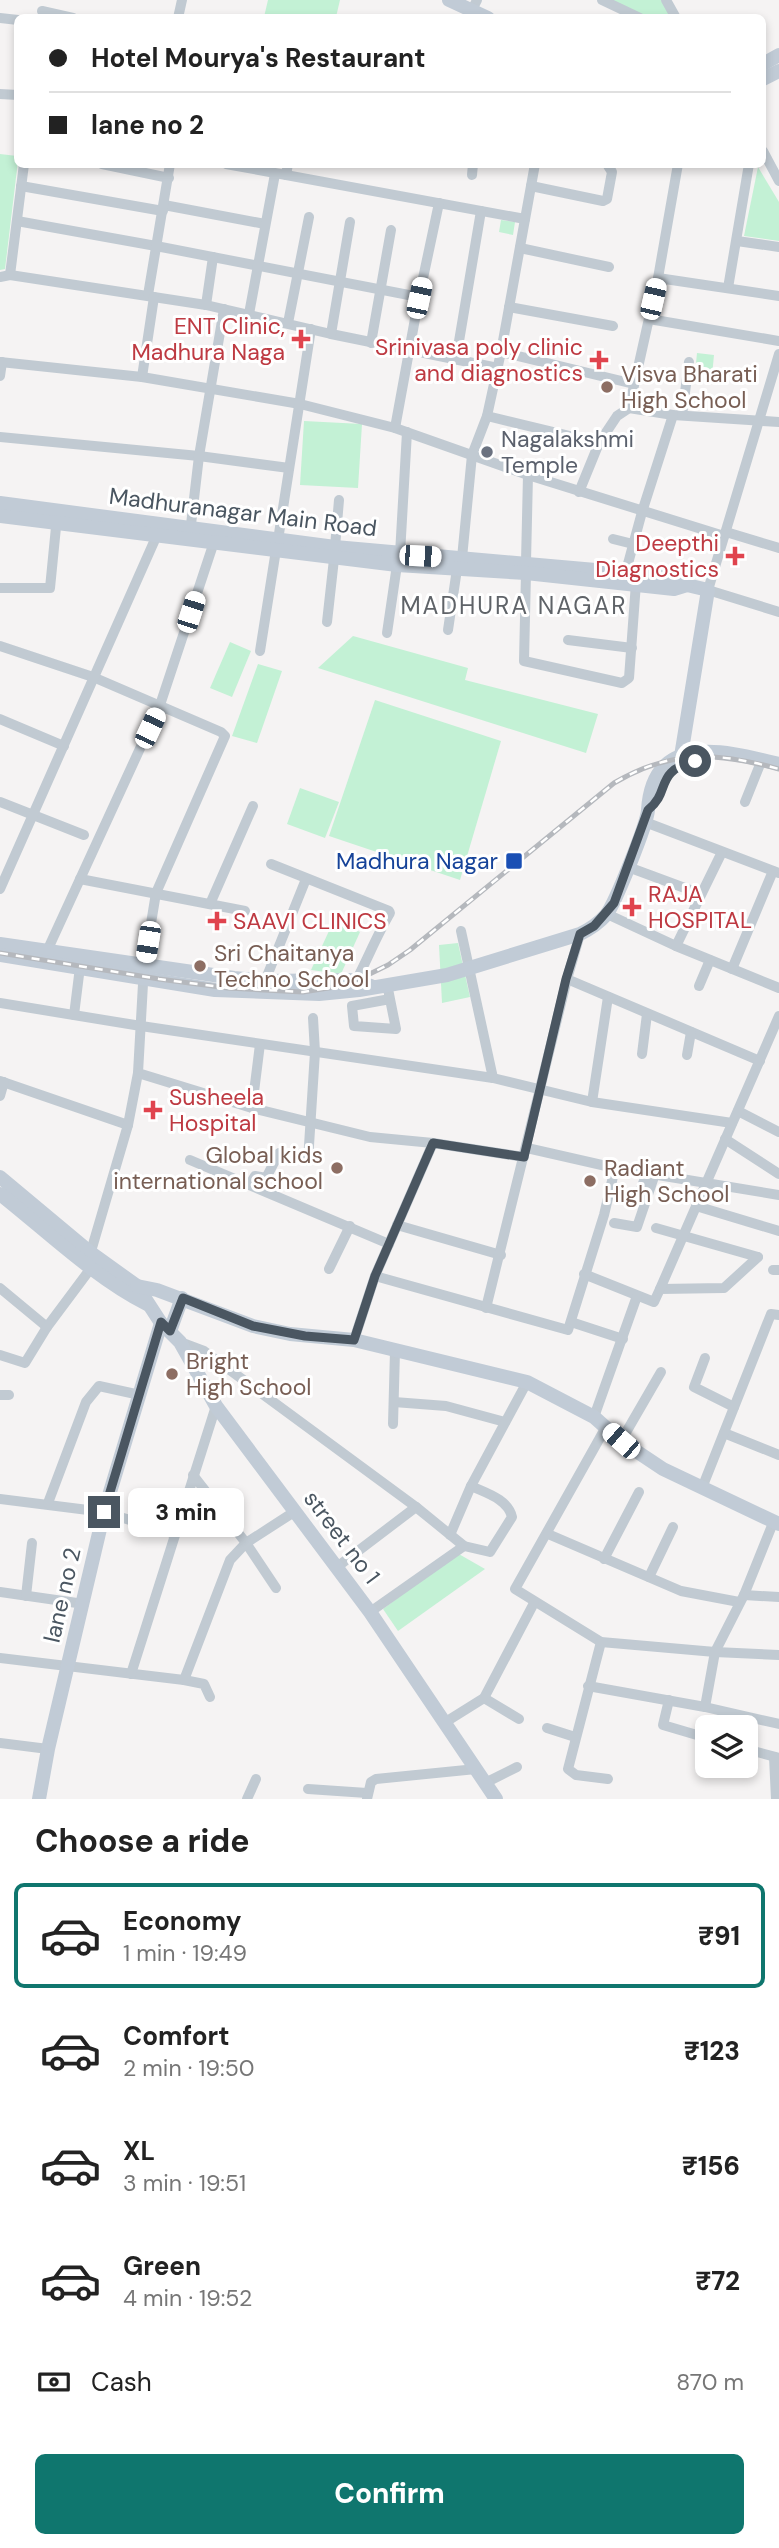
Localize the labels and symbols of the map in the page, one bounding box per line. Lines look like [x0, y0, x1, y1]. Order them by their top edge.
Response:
car [405, 275, 434, 321]
car [639, 276, 668, 322]
place label: ENT Clinic, Madhura Naga [131, 311, 285, 367]
marker: ENT Clinic, Madhura Naga [291, 329, 311, 349]
place label: Srinivasa poly clinic and diagnostics [375, 332, 583, 388]
marker: Srinivasa poly clinic and diagnostics [589, 350, 609, 370]
place label: Visva Bharati High School [621, 359, 758, 415]
marker: Visva Bharati High School [599, 379, 615, 395]
place label: Nagalakshmi Temple [501, 424, 634, 480]
marker: Nagalakshmi Temple [479, 444, 495, 460]
street label: Madhuranagar Main Road [107, 481, 379, 543]
place label: Deepthi Diagnostics [595, 528, 719, 584]
car [399, 544, 442, 568]
marker: Deepthi Diagnostics [725, 546, 745, 566]
car [175, 589, 208, 635]
district label: MADHURA NAGAR [400, 590, 628, 621]
car [132, 705, 169, 751]
route start [679, 745, 711, 777]
place label: Madhura Nagar [336, 846, 498, 876]
marker: Madhura Nagar [504, 851, 524, 871]
place label: RAJA HOSPITAL [648, 879, 752, 935]
marker: RAJA HOSPITAL [622, 897, 642, 917]
place label: SAAVI CLINICS [233, 906, 387, 936]
marker: SAAVI CLINICS [207, 911, 227, 931]
car [135, 920, 162, 964]
place label: Sri Chaitanya Techno School [214, 938, 369, 994]
marker: Sri Chaitanya Techno School [192, 958, 208, 974]
place label: Susheela Hospital [169, 1082, 264, 1138]
marker: Susheela Hospital [143, 1100, 163, 1120]
place label: Global kids international school [113, 1140, 323, 1196]
place label: Radiant High School [604, 1153, 730, 1209]
marker: Global kids international school [329, 1160, 345, 1176]
marker: Radiant High School [582, 1173, 598, 1189]
place label: Bright High School [186, 1346, 312, 1402]
marker: Bright High School [164, 1366, 180, 1382]
car [599, 1419, 644, 1463]
street label: street no 1 [297, 1484, 387, 1590]
callout: 3 min [128, 1488, 244, 1536]
route end [88, 1496, 120, 1528]
street label: lane no 2 [37, 1545, 87, 1645]

